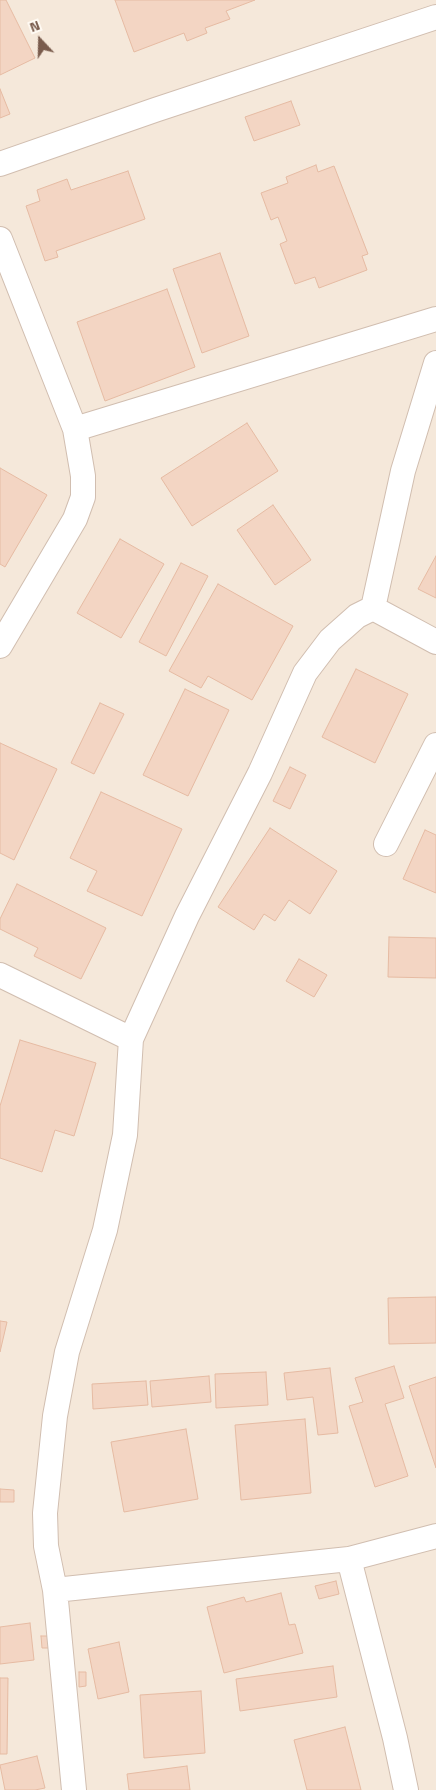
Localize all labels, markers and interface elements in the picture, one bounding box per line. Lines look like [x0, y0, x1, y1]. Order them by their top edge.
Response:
text: N [26, 14, 43, 37]
north arrow [15, 15, 65, 65]

